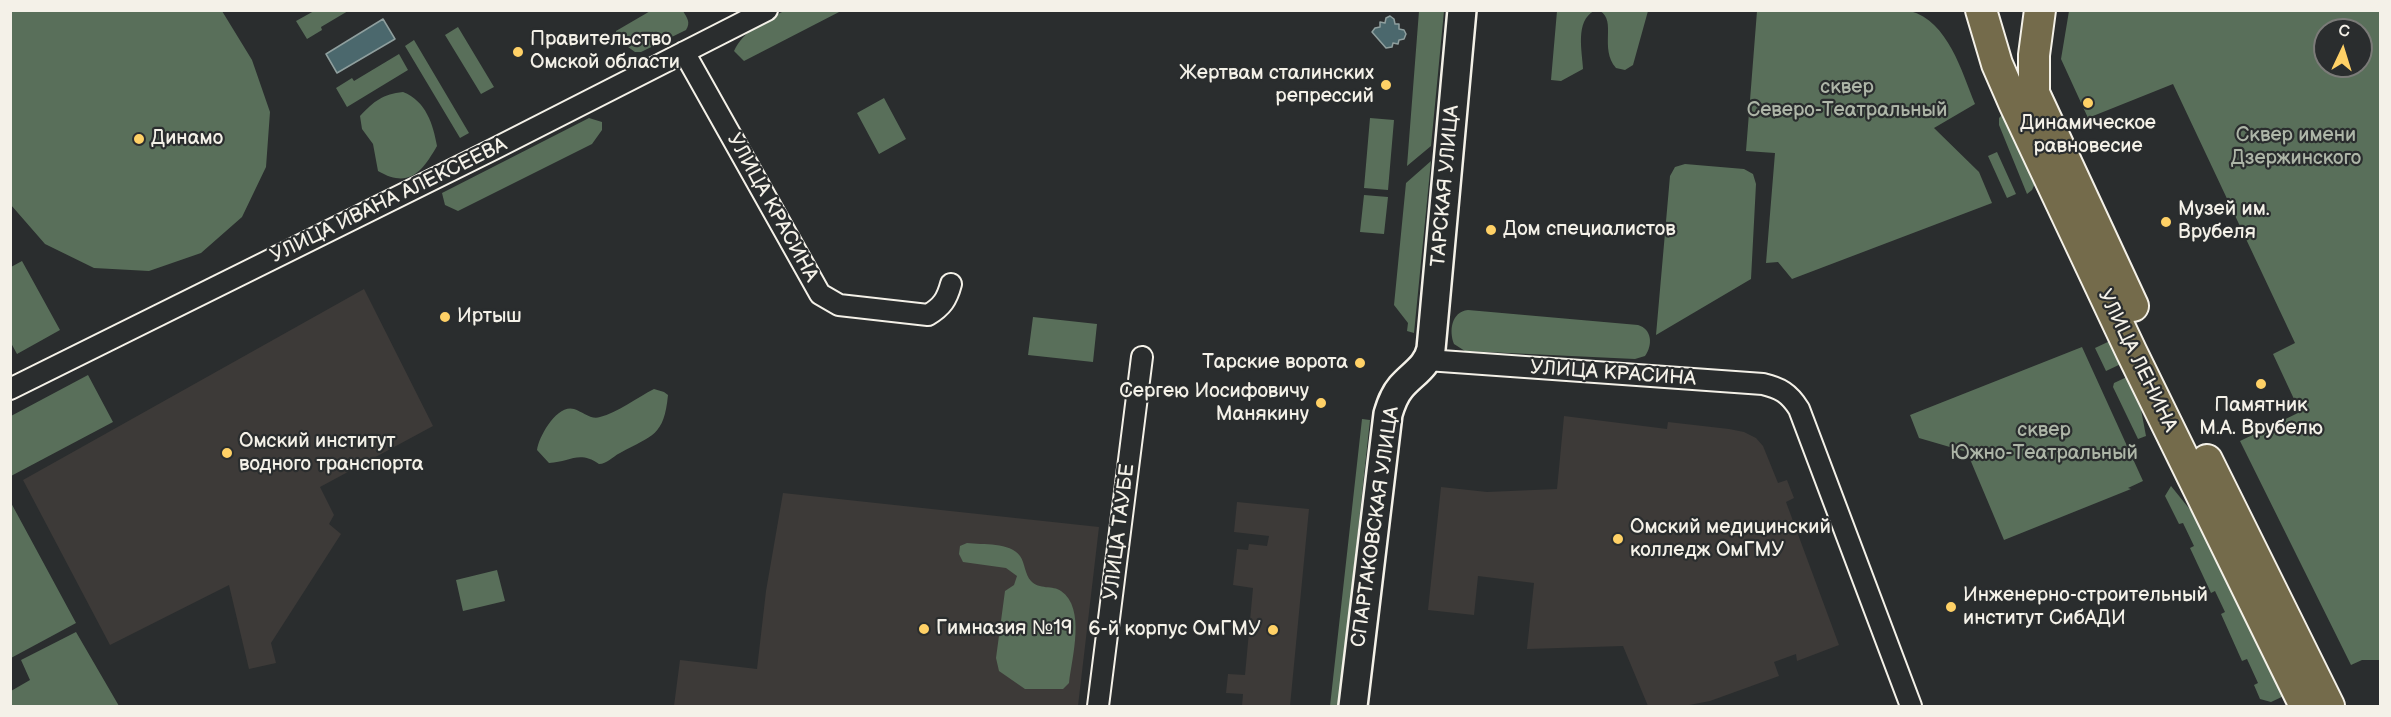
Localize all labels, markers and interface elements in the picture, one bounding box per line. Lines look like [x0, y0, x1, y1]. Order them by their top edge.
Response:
north arrow [2313, 18, 2373, 78]
text: С [2338, 22, 2350, 41]
place label: Правительство Омской области [530, 28, 680, 75]
marker: Правительство Омской области [511, 45, 525, 59]
place label: Жертвам сталинских репрессий [1179, 62, 1374, 109]
park label: сквер Северо-Театральный [1747, 76, 1947, 123]
marker: Жертвам сталинских репрессий [1379, 78, 1393, 92]
marker: Динамическое равновесие [2081, 96, 2095, 110]
street label: ТАРСКАЯ УЛИЦА [1427, 104, 1465, 268]
place label: Динамическое равновесие [2020, 112, 2156, 159]
park label: Сквер имени Дзержинского [2231, 124, 2361, 171]
place label: Динамо [151, 127, 223, 151]
street label: УЛИЦА КРАСИНА [721, 129, 823, 287]
marker: Динамо [132, 132, 146, 146]
street label: УЛИЦА ИВАНА АЛЕКСЕЕВА [267, 133, 511, 269]
place label: Музей им. Врубеля [2178, 198, 2270, 245]
marker: Музей им. Врубеля [2159, 215, 2173, 229]
place label: Дом специалистов [1503, 218, 1676, 242]
marker: Дом специалистов [1484, 223, 1498, 237]
street label: УЛИЦА ЛЕНИНА [2092, 286, 2182, 436]
place label: Иртыш [457, 305, 522, 329]
marker: Иртыш [438, 310, 452, 324]
place label: Тарские ворота [1202, 351, 1348, 375]
marker: Тарские ворота [1353, 356, 1367, 370]
street label: УЛИЦА КРАСИНА [1529, 356, 1697, 392]
marker: Памятник М.А. Врубелю [2254, 377, 2268, 391]
place label: Сергею Иосифовичу Манякину [1119, 380, 1309, 427]
place label: Памятник М.А. Врубелю [2199, 394, 2323, 441]
marker: Сергею Иосифовичу Манякину [1314, 396, 1328, 410]
street label: СПАРТАКОВСКАЯ УЛИЦА [1347, 405, 1405, 649]
park label: сквер Южно-Театральный [1950, 419, 2138, 466]
place label: Омский институт водного транспорта [239, 430, 424, 477]
marker: Омский институт водного транспорта [220, 446, 234, 460]
street label: УЛИЦА ТАУБЕ [1100, 462, 1140, 602]
place label: Омский медицинский колледж ОмГМУ [1630, 516, 1831, 563]
marker: Омский медицинский колледж ОмГМУ [1611, 532, 1625, 546]
place label: Инженерно-строительный институт СибАДИ [1963, 584, 2208, 631]
marker: Инженерно-строительный институт СибАДИ [1944, 600, 1958, 614]
place label: Гимназия №19 [936, 617, 1073, 641]
place label: 6-й корпус ОмГМУ [1088, 618, 1261, 642]
marker: Гимназия №19 [917, 622, 931, 636]
marker: 6-й корпус ОмГМУ [1266, 623, 1280, 637]

